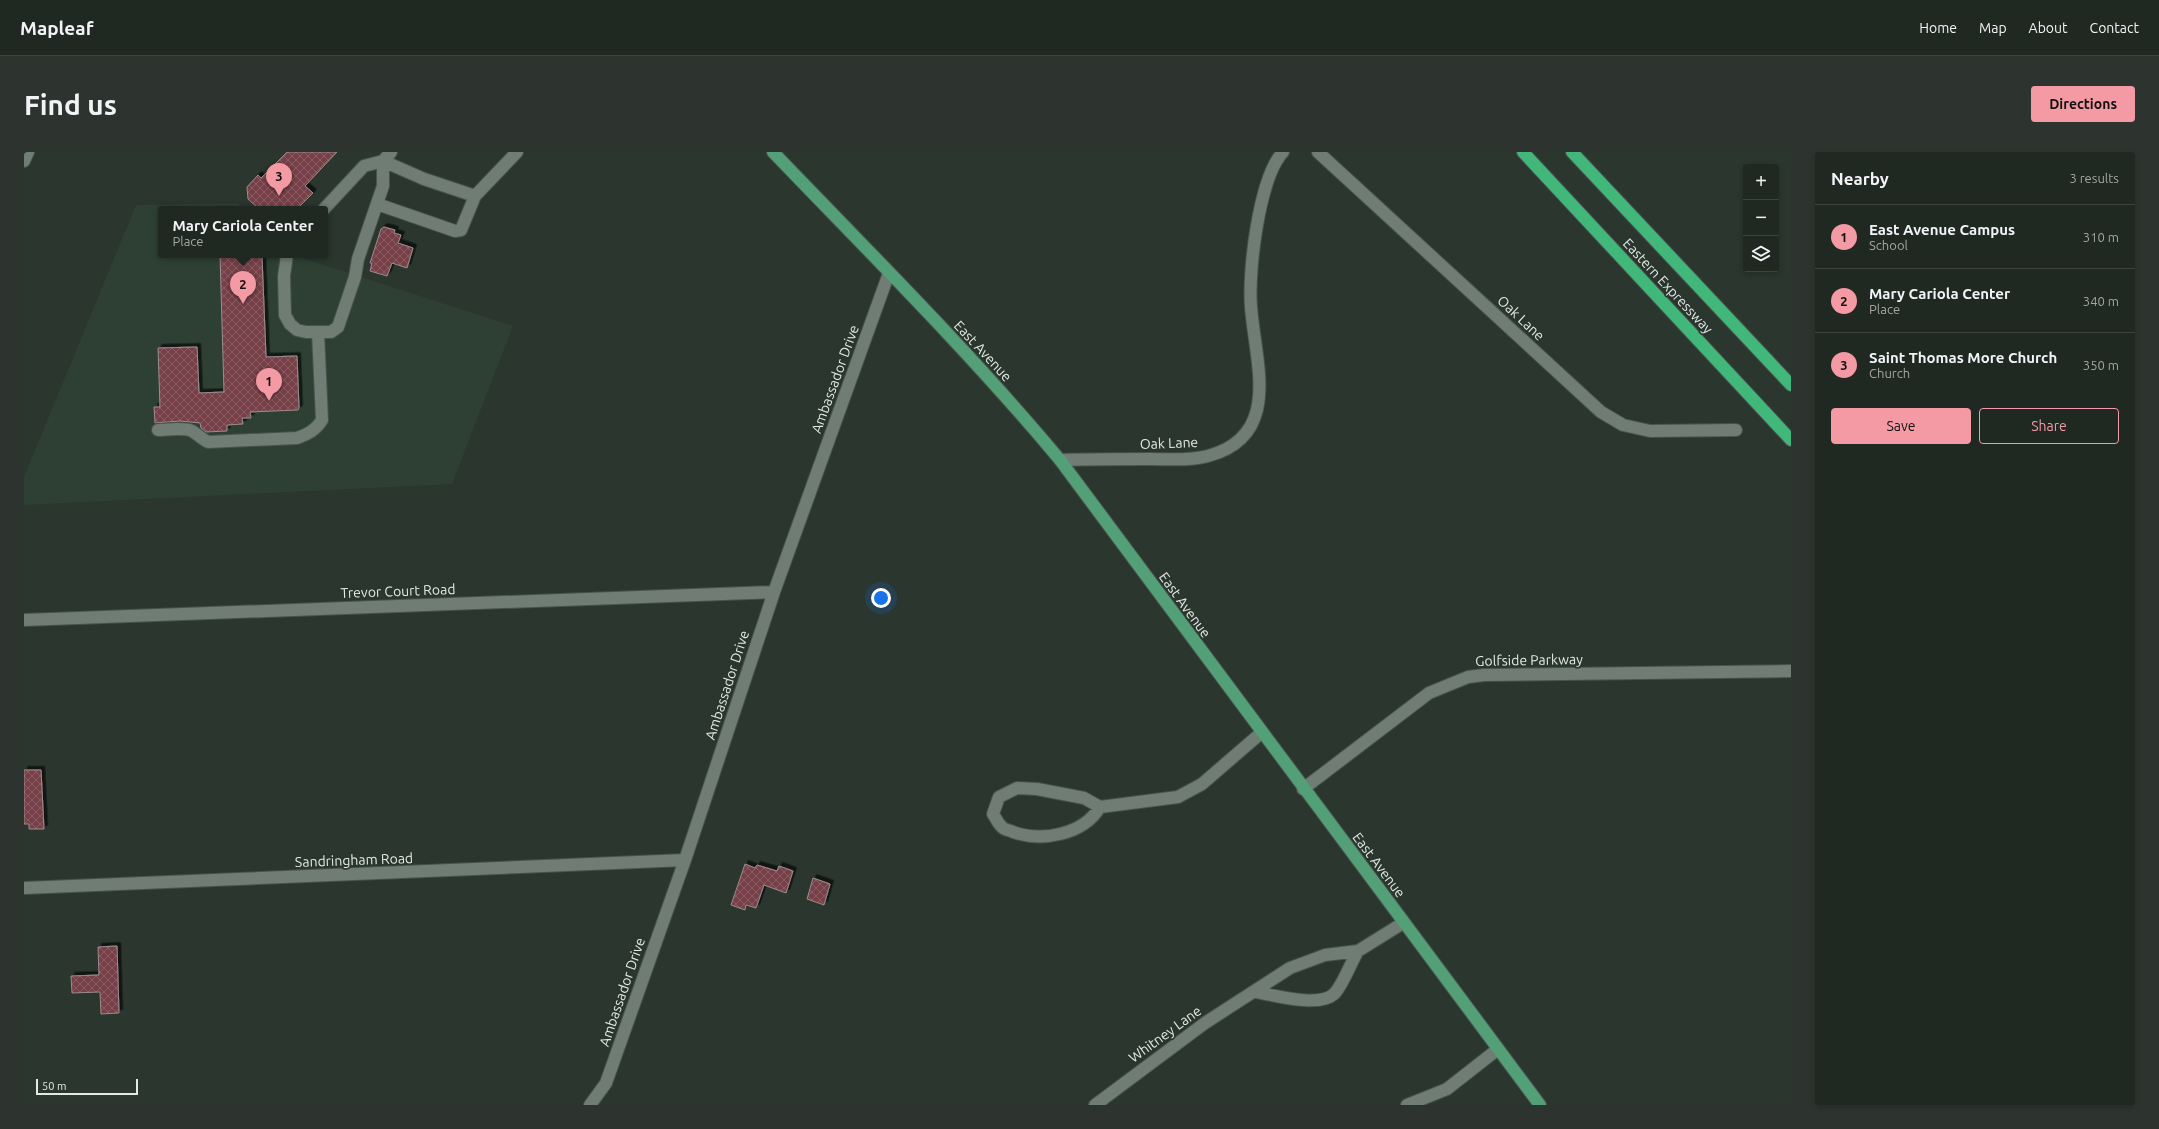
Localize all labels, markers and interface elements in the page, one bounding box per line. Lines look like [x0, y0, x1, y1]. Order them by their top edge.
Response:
text: Mapleaf [20, 17, 93, 39]
text: Home [1919, 20, 1957, 36]
text: Map [1979, 20, 2007, 36]
text: About [2029, 20, 2068, 36]
text: Contact [2090, 20, 2139, 36]
button: Directions [2031, 86, 2135, 122]
text: Find us [24, 89, 117, 120]
pin: 3 [266, 163, 292, 196]
map controls [1743, 164, 1779, 272]
button: + [1743, 164, 1779, 200]
text: Nearby [1831, 169, 1889, 188]
text: 3 results [2069, 171, 2119, 185]
button: − [1743, 200, 1779, 236]
popup [158, 206, 328, 258]
text: Mary Cariola Center [172, 217, 314, 234]
text: East Avenue Campus [1869, 221, 2015, 238]
text: 1 [1840, 230, 1848, 244]
text: 310 m [2083, 230, 2119, 244]
text: Place [172, 234, 204, 248]
street label: Eastern Expressway [1620, 235, 1716, 337]
button: layers [1743, 236, 1779, 272]
text: School [1869, 238, 1908, 252]
pin: 2 [230, 271, 256, 304]
text: Mary Cariola Center [1869, 285, 2010, 302]
street label: Oak Lane [1494, 292, 1548, 344]
text: 2 [1840, 294, 1848, 308]
text: 340 m [2083, 294, 2119, 308]
text: Place [1869, 302, 1900, 316]
street label: East Avenue [951, 317, 1015, 385]
street label: Ambassador Drive [808, 323, 862, 435]
text: Saint Thomas More Church [1869, 349, 2057, 366]
text: 3 [1840, 358, 1848, 372]
text: 350 m [2083, 358, 2119, 372]
text: Church [1869, 366, 1910, 380]
pin: 1 [256, 368, 282, 401]
button: Save [1831, 408, 1971, 444]
button: Share [1979, 408, 2119, 444]
street label: Oak Lane [1140, 434, 1198, 452]
street label: East Avenue [1156, 569, 1214, 641]
street label: Trevor Court Road [340, 581, 456, 601]
your location [871, 588, 891, 608]
street label: Ambassador Drive [702, 628, 752, 742]
street label: Golfside Parkway [1475, 651, 1583, 669]
street label: East Avenue [1349, 829, 1409, 901]
street label: Sandringham Road [295, 850, 413, 870]
street label: Ambassador Drive [596, 936, 648, 1048]
street label: Whitney Lane [1126, 1002, 1204, 1066]
scale bar [36, 1077, 138, 1096]
text: 50 m [42, 1080, 66, 1092]

